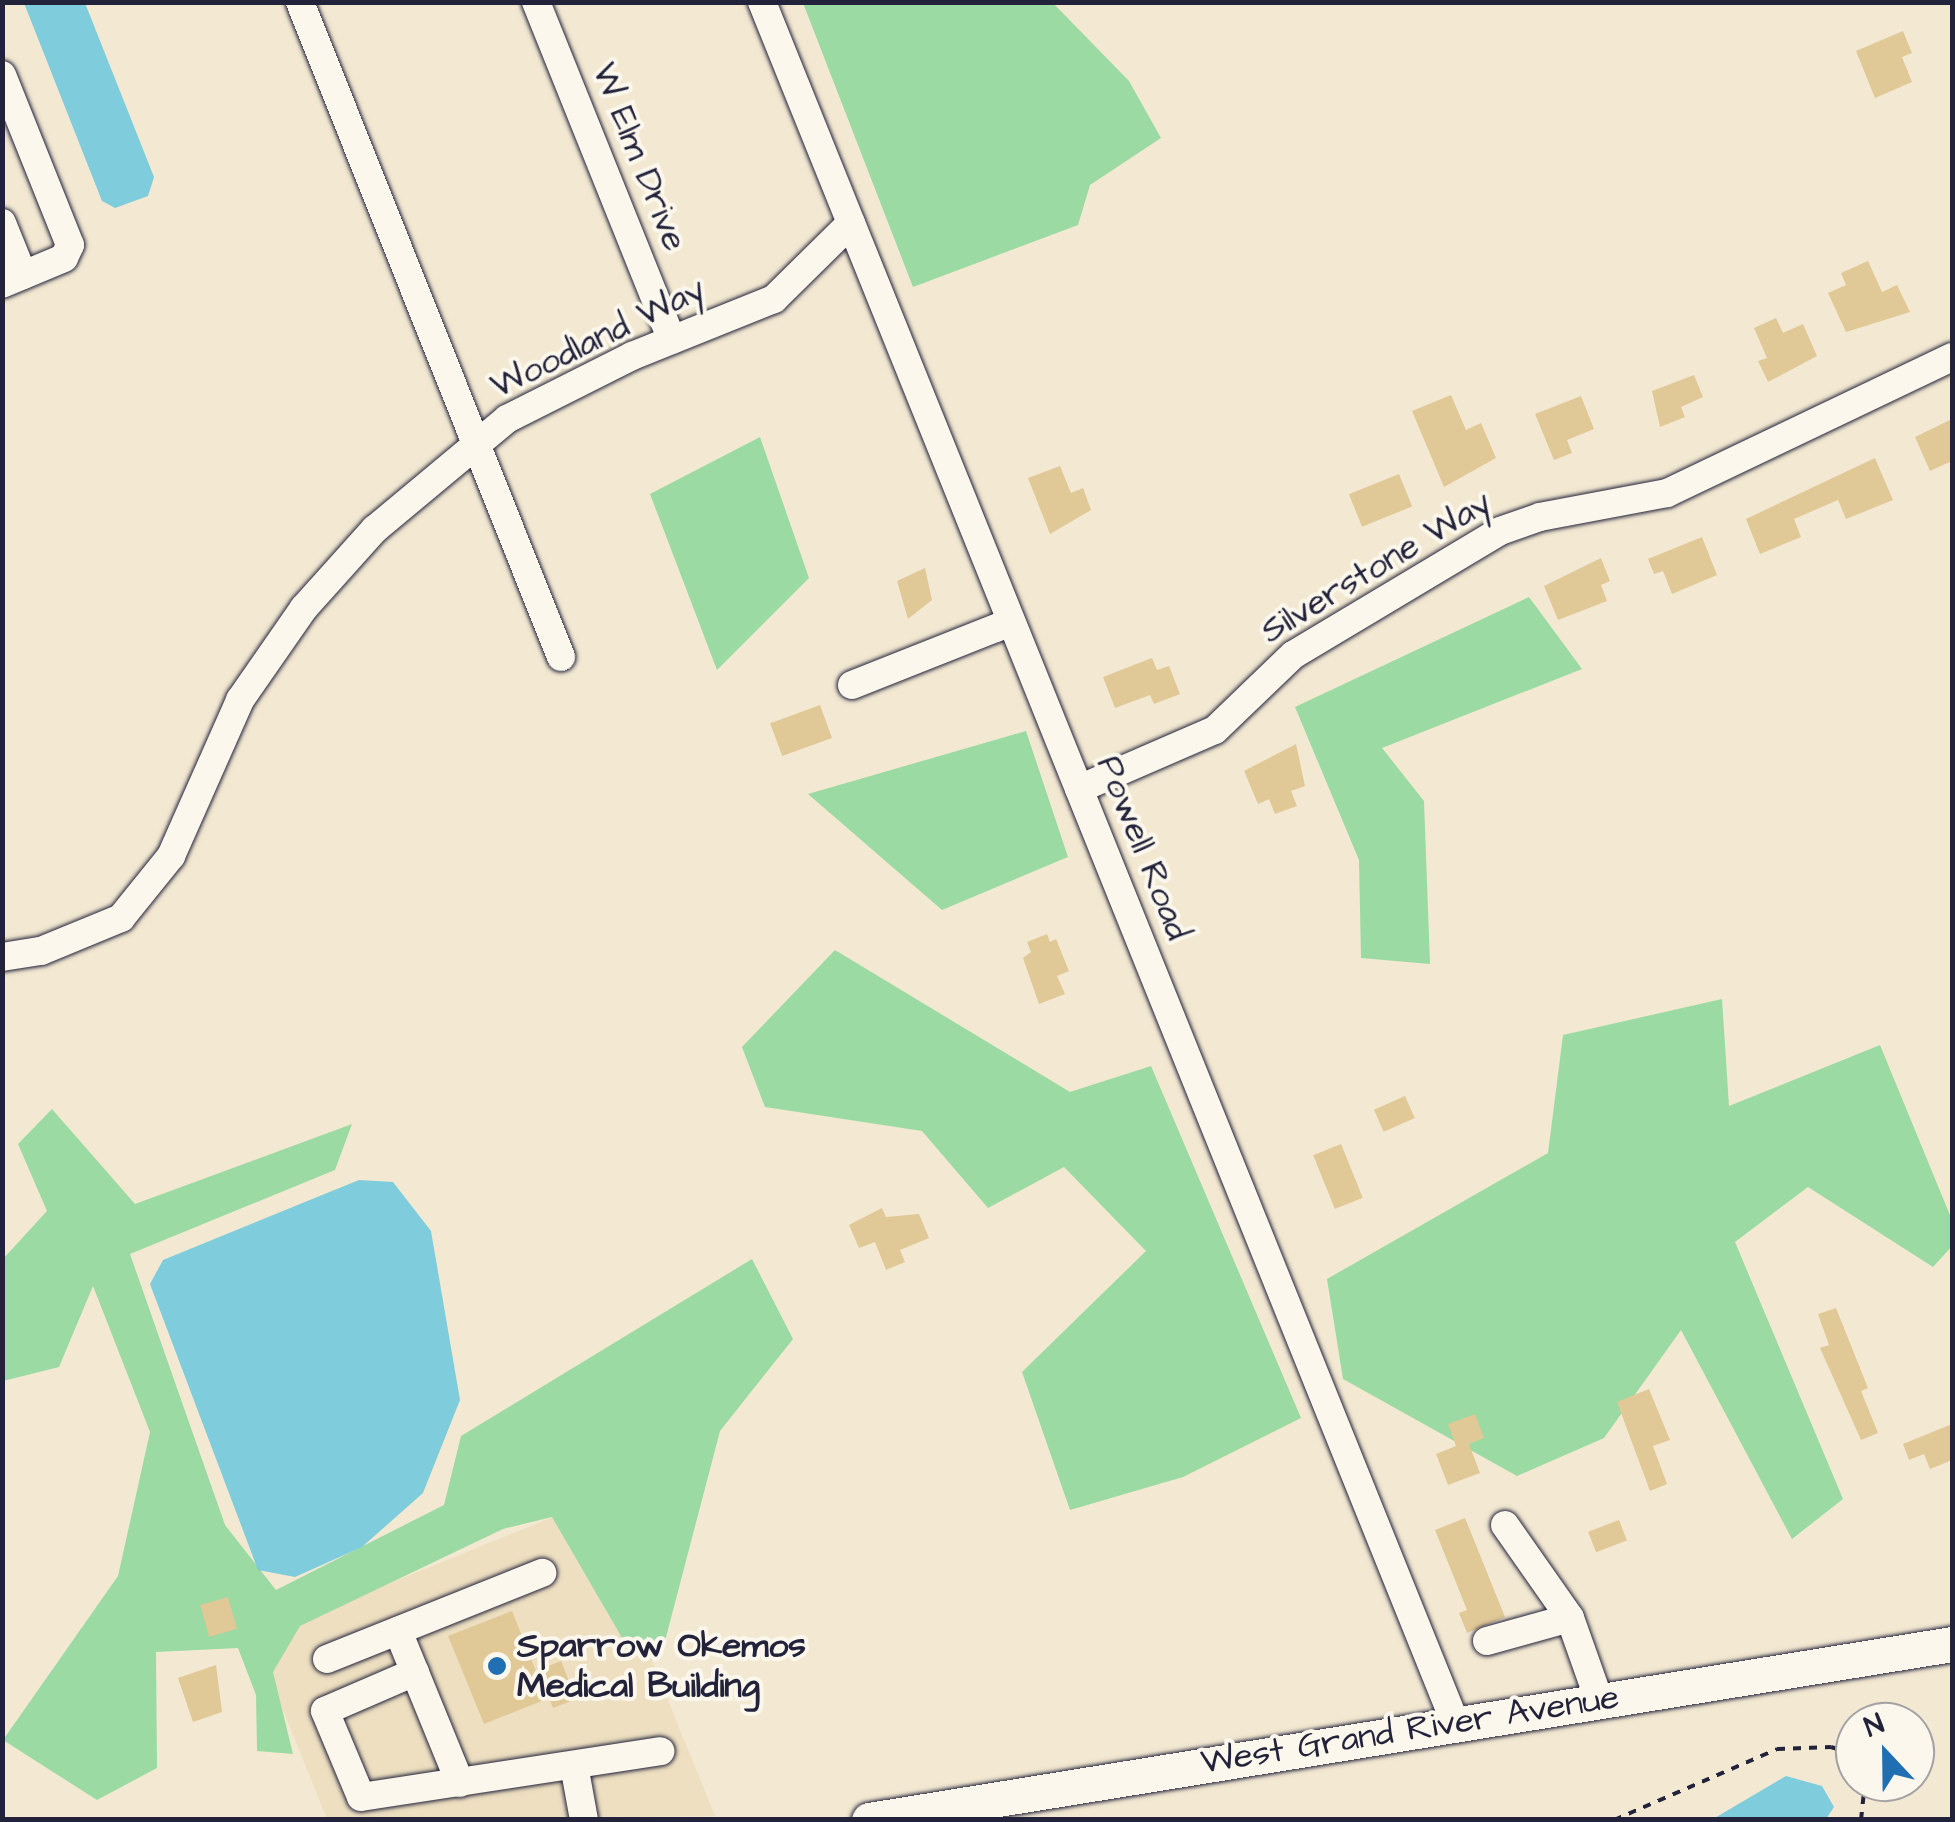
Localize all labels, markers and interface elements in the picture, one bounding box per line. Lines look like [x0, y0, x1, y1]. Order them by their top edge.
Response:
street label: W Elm Drive [582, 57, 696, 257]
street label: Woodland Way [484, 268, 712, 408]
street label: Silverstone Way [1253, 482, 1499, 652]
street label: Powell Road [1087, 750, 1199, 946]
place label: Sparrow Okemos Medical Building [517, 1625, 806, 1707]
marker: Sparrow Okemos Medical Building [486, 1655, 508, 1677]
street label: West Grand River Avenue [1198, 1676, 1622, 1784]
north arrow [1835, 1702, 1935, 1802]
text: N [1859, 1704, 1890, 1747]

